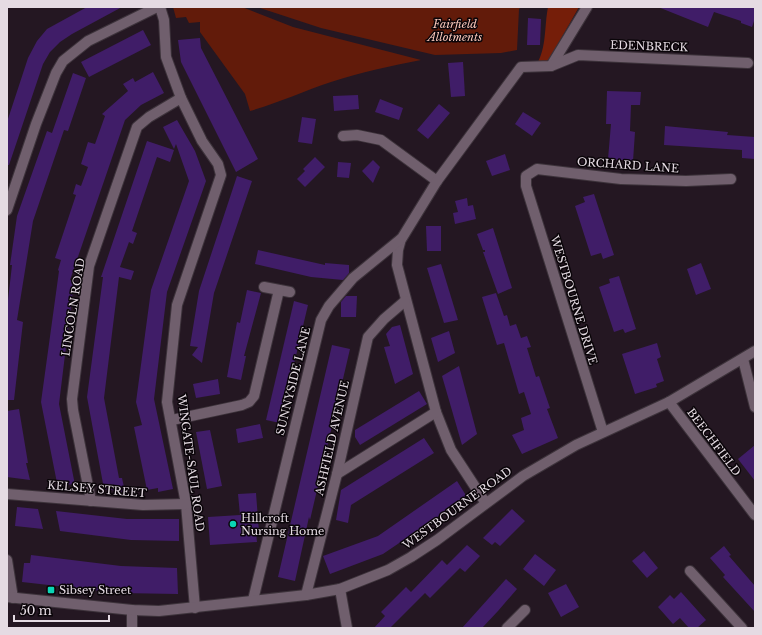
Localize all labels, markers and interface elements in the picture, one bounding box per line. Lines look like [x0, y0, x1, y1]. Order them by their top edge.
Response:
park label: Fairfield Allotments [426, 17, 482, 44]
street label: EDENBRECK [610, 38, 689, 54]
street label: ORCHARD LANE [577, 154, 679, 176]
street label: WESTBOURNE DRIVE [547, 233, 600, 366]
street label: LINCOLN ROAD [58, 257, 88, 357]
street label: SUNNYSIDE LANE [273, 325, 313, 437]
street label: ASHFIELD AVENUE [312, 379, 352, 498]
street label: WINGATE-SAUL ROAD [174, 393, 208, 533]
street label: BEECHFIELD [684, 405, 744, 479]
street label: WESTBOURNE ROAD [399, 464, 514, 553]
street label: KELSEY STREET [47, 478, 147, 500]
place label: Hillcroft Nursing Home [241, 511, 324, 538]
marker: Hillcroft Nursing Home [228, 519, 238, 529]
place label: Sibsey Street [59, 583, 132, 597]
marker: Sibsey Street [46, 585, 56, 595]
scale bar [14, 597, 109, 623]
text: 50 m [20, 603, 52, 618]

